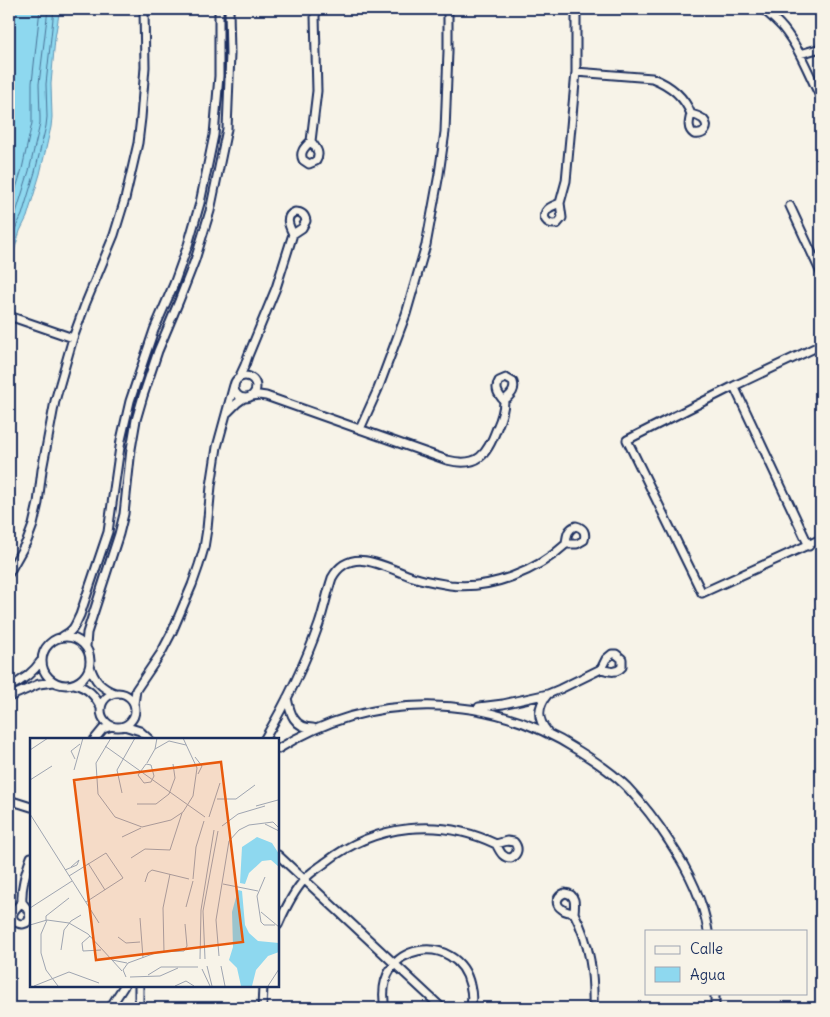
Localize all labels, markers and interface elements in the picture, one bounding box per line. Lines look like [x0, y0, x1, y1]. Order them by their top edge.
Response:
inset map [30, 738, 279, 987]
legend [645, 930, 808, 994]
text: Calle [690, 939, 723, 958]
text: Agua [690, 965, 726, 984]

